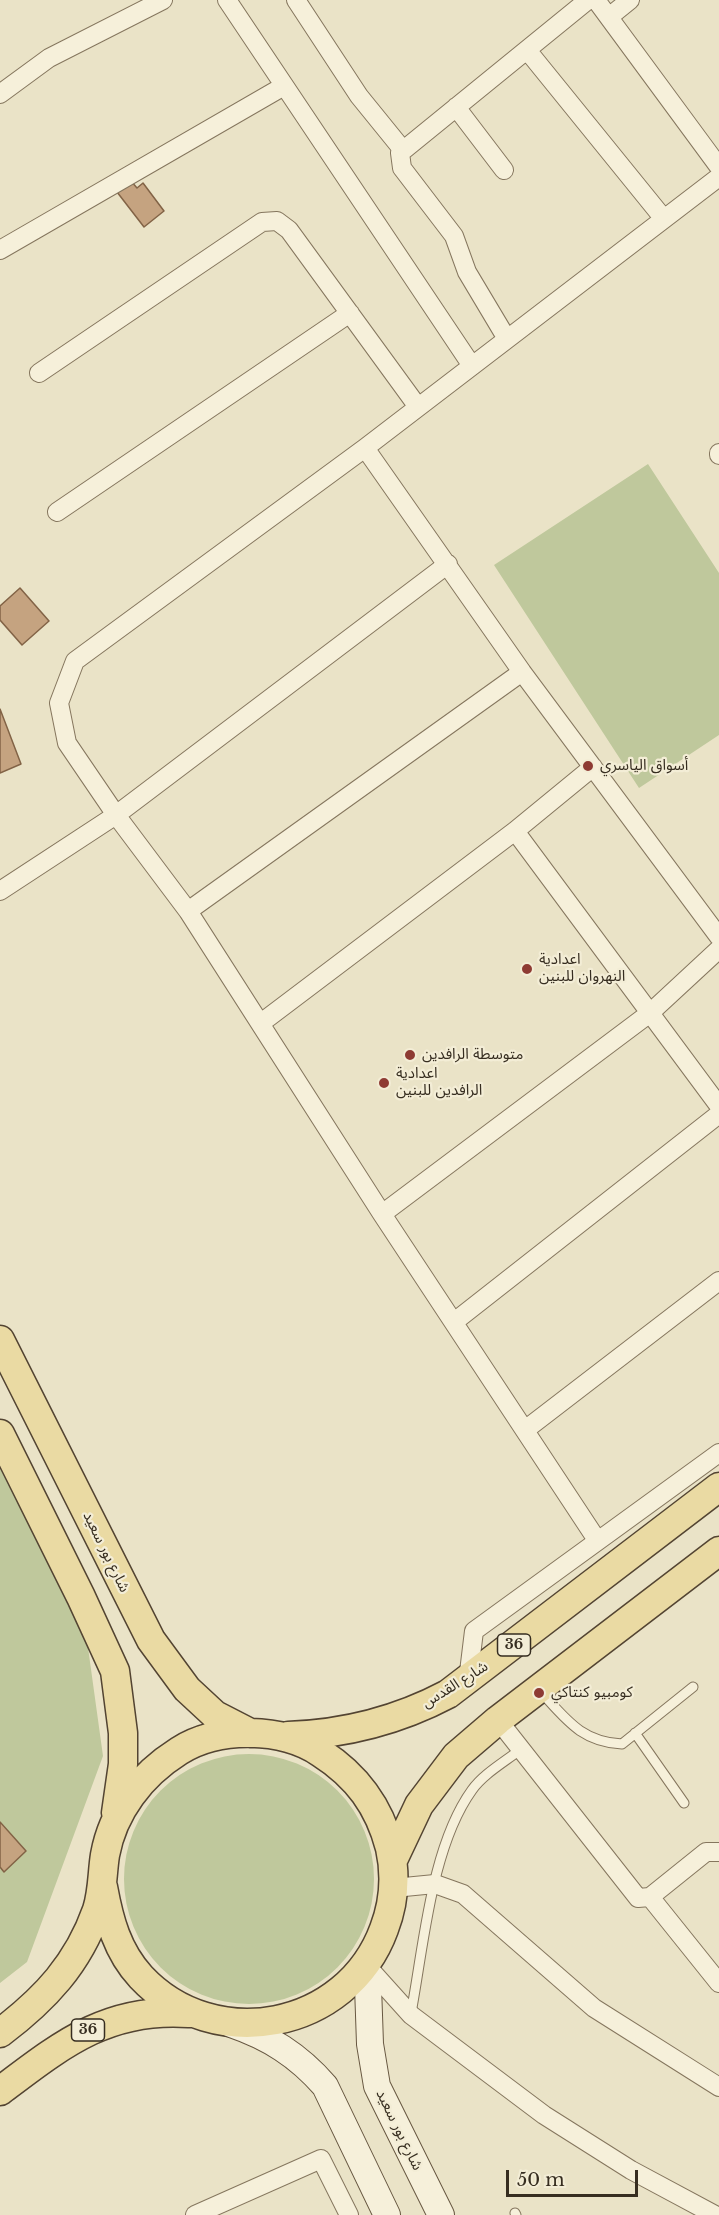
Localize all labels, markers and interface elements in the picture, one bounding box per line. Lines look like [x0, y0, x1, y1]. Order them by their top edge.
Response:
place label: أسواق الياسري [600, 757, 688, 775]
marker: أسواق الياسري [581, 759, 595, 773]
place label: اعدادية النهروان للبنين [539, 951, 625, 986]
marker: اعدادية النهروان للبنين [520, 962, 534, 976]
place label: متوسطة الرافدين [422, 1046, 523, 1064]
marker: متوسطة الرافدين [403, 1048, 417, 1062]
place label: اعدادية الرافدين للبنين [396, 1065, 482, 1100]
marker: اعدادية الرافدين للبنين [377, 1076, 391, 1090]
street label: شارع بور سعيد [79, 1509, 133, 1595]
road number: 36 [498, 1634, 530, 1656]
street label: شارع القدس [419, 1658, 491, 1712]
place label: كومبيو كنتاكي [551, 1684, 633, 1702]
marker: كومبيو كنتاكي [532, 1686, 546, 1700]
road number: 36 [72, 2019, 104, 2041]
street label: شارع بور سعيد [372, 2087, 426, 2173]
scale bar [509, 2158, 641, 2196]
text: 50 m [517, 2169, 565, 2191]

